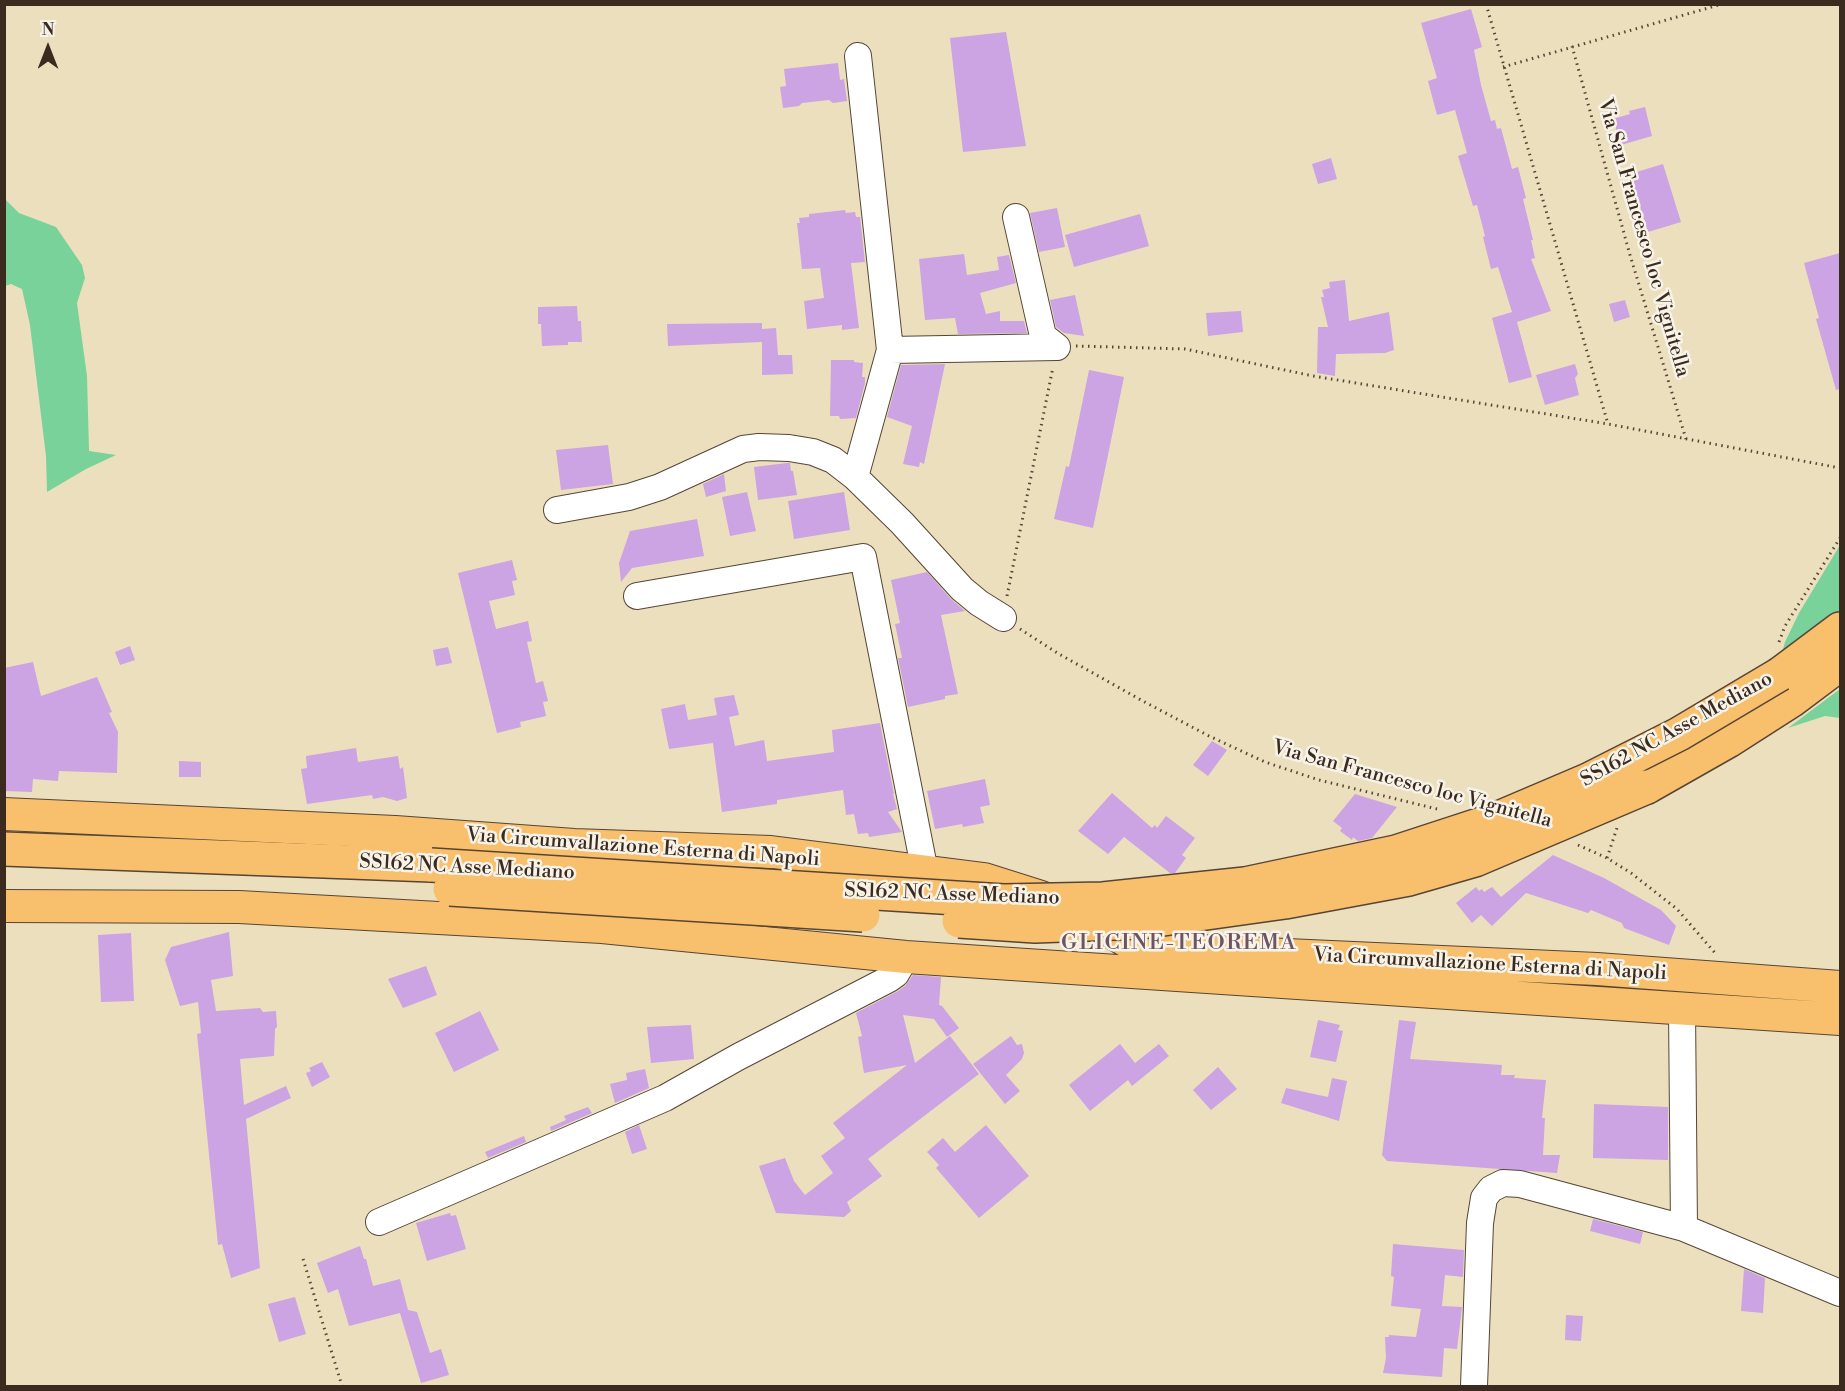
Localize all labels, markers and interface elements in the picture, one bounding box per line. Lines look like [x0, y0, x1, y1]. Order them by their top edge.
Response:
north arrow [18, 18, 78, 78]
text: N [42, 20, 54, 40]
street label: Via San Francesco loc Vignitella [1592, 96, 1694, 380]
street label: SS162 NC Asse Mediano [1577, 667, 1777, 793]
street label: Via San Francesco loc Vignitella [1270, 736, 1554, 834]
street label: Via Circumvallazione Esterna di Napoli [466, 824, 820, 872]
street label: SS162 NC Asse Mediano [359, 850, 575, 886]
street label: SS162 NC Asse Mediano [844, 879, 1060, 911]
district label: GLICINE-TEOREMA [1061, 931, 1297, 957]
street label: Via Circumvallazione Esterna di Napoli [1313, 944, 1667, 986]

